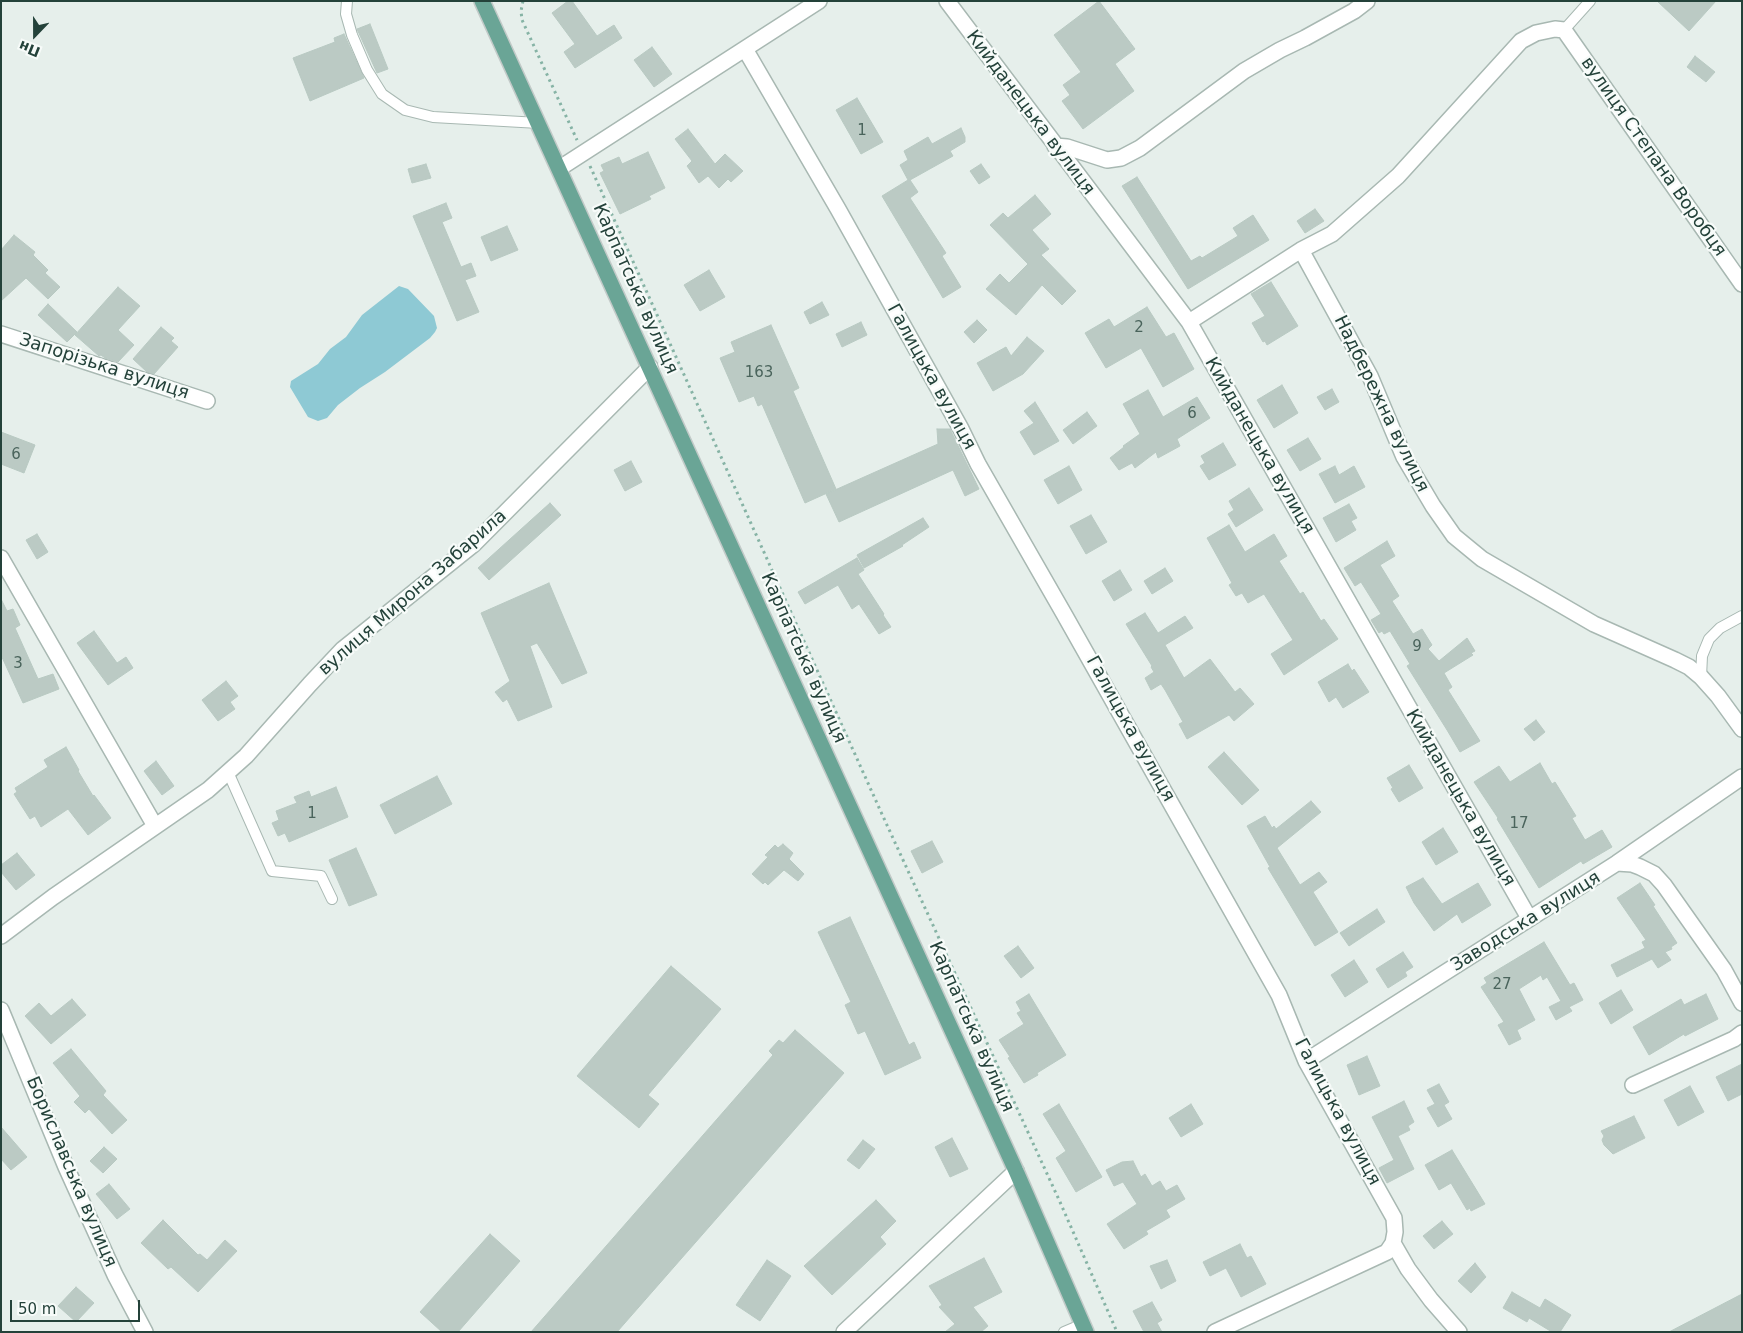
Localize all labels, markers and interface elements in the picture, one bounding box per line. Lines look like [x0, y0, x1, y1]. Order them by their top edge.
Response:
north arrow [10, 10, 60, 60]
street label: Кийданецька вулиця [961, 26, 1099, 200]
text: Пн [16, 37, 42, 60]
street label: вулиця Степана Воробця [1576, 53, 1730, 261]
house number: 1 [857, 122, 867, 140]
street label: Карпатська вулиця [588, 200, 682, 378]
street label: Галицька вулиця [882, 300, 980, 454]
street label: Надбережна вулиця [1329, 312, 1433, 496]
house number: 2 [1134, 319, 1144, 337]
street label: Запорізька вулиця [16, 329, 192, 405]
street label: Кийданецька вулиця [1200, 354, 1318, 538]
house number: 163 [745, 364, 773, 382]
house number: 6 [1187, 405, 1197, 423]
house number: 6 [11, 446, 21, 464]
street label: вулиця Мирона Забарила [315, 506, 511, 680]
street label: Карпатська вулиця [756, 569, 850, 747]
house number: 9 [1412, 638, 1422, 656]
street label: Галицька вулиця [1081, 652, 1179, 806]
house number: 3 [13, 655, 23, 673]
street label: Кийданецька вулиця [1401, 706, 1519, 890]
house number: 1 [307, 805, 317, 823]
house number: 17 [1509, 815, 1529, 833]
street label: Заводська вулиця [1447, 867, 1605, 977]
street label: Карпатська вулиця [924, 938, 1018, 1116]
house number: 27 [1492, 976, 1512, 994]
street label: Галицька вулиця [1289, 1035, 1385, 1189]
street label: Бориславська вулиця [21, 1073, 121, 1271]
scale bar [12, 1290, 142, 1322]
text: 50 m [18, 1300, 56, 1318]

